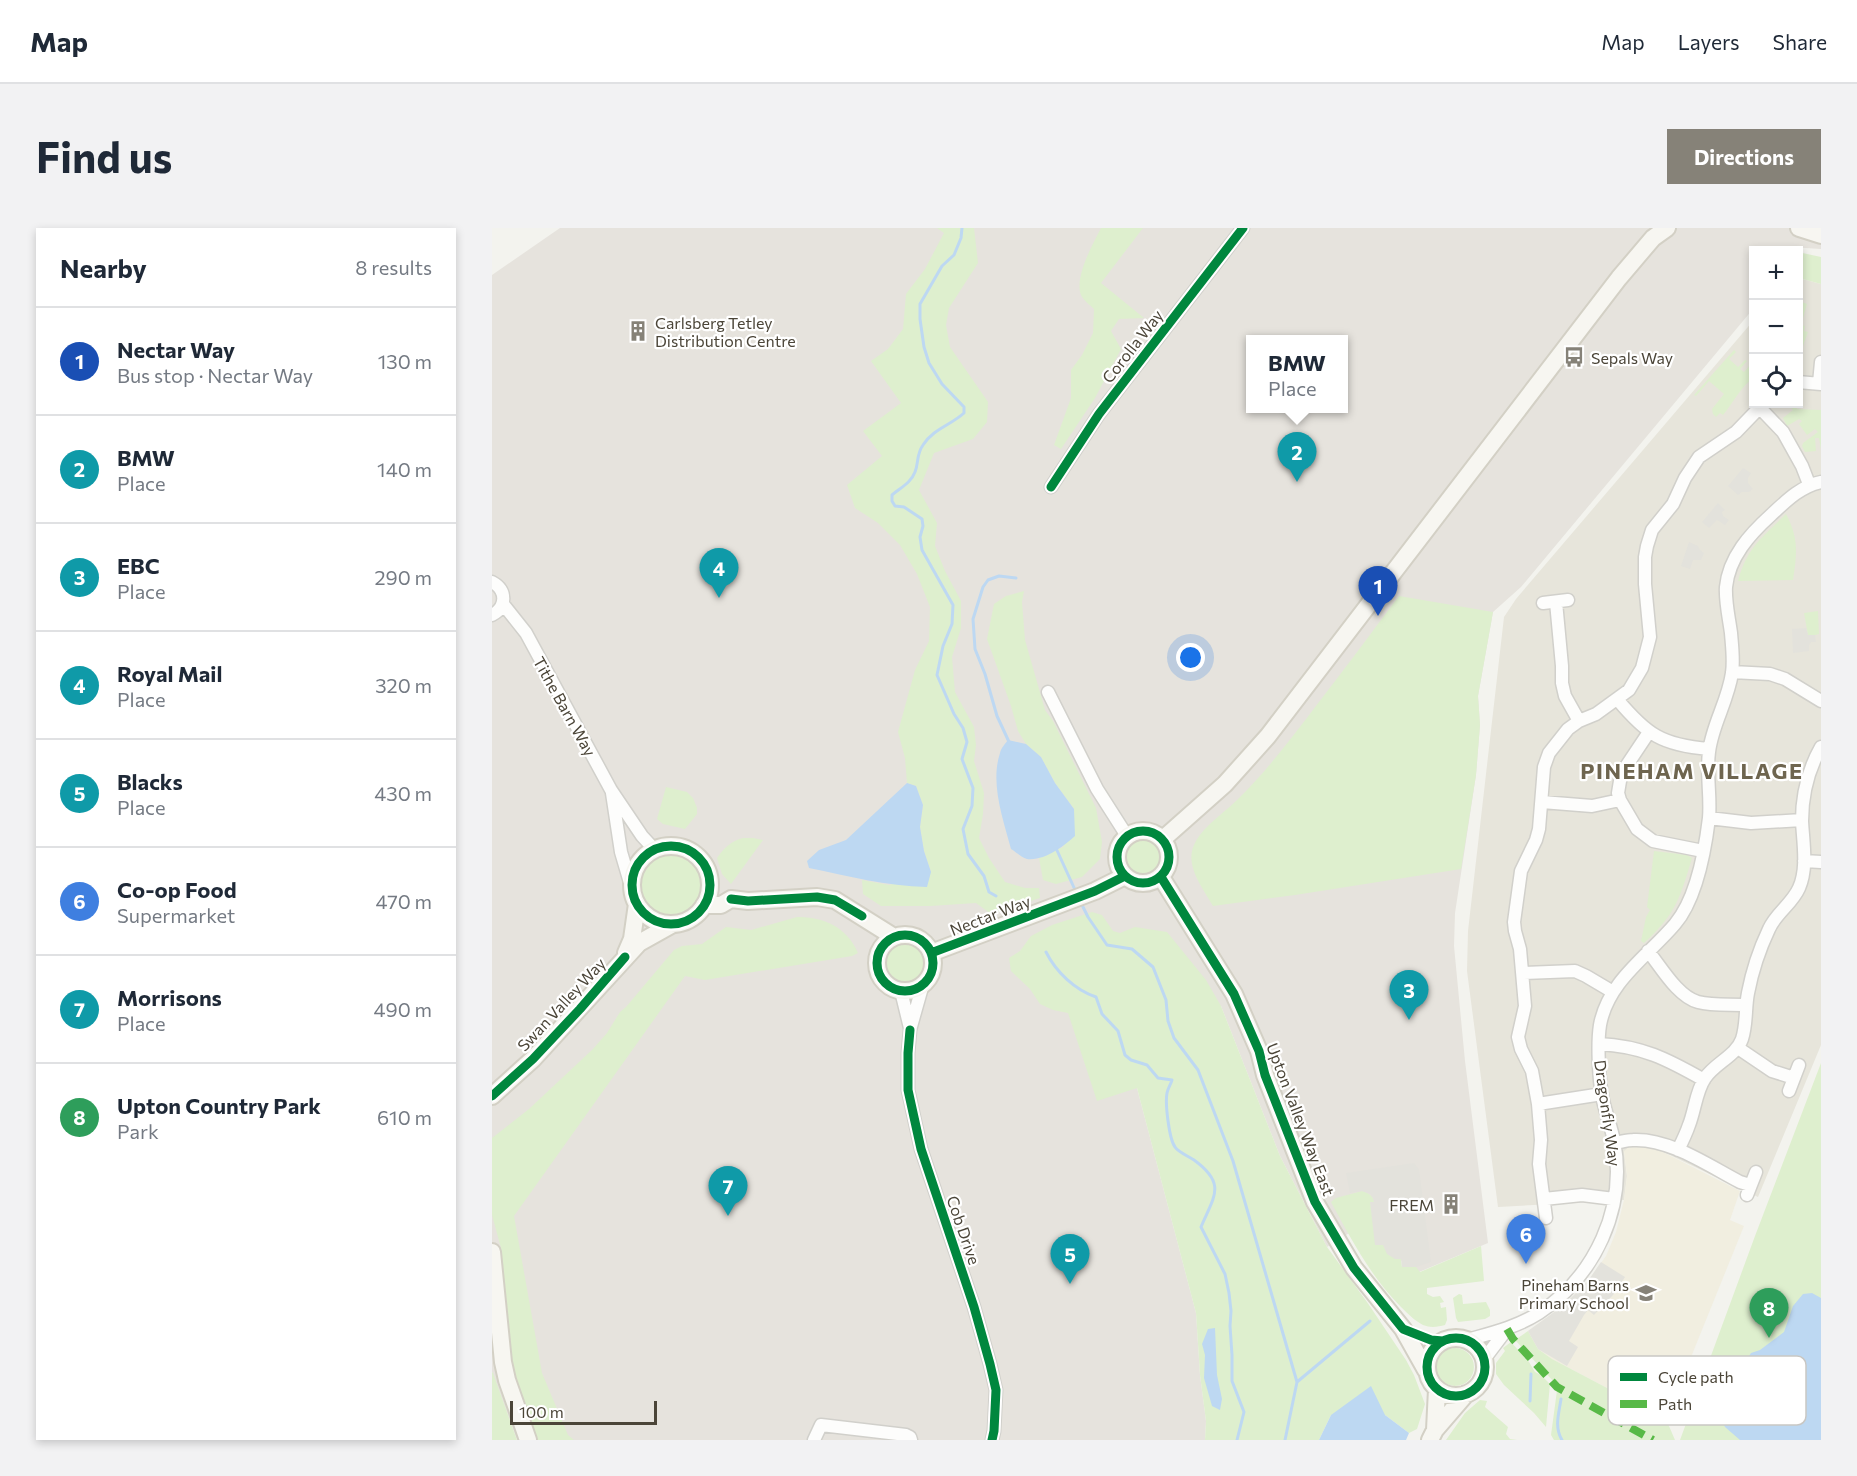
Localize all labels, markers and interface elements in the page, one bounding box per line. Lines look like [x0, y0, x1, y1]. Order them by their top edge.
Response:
text: Map [30, 24, 88, 58]
text: Map [1601, 29, 1645, 54]
text: Layers [1678, 29, 1740, 54]
text: Share [1773, 29, 1827, 54]
button: Directions [1667, 129, 1821, 184]
text: Find us [36, 130, 172, 182]
map controls [1749, 246, 1803, 408]
button: + [1749, 246, 1803, 300]
text: Nearby [60, 252, 147, 283]
text: 8 results [355, 255, 432, 279]
button: − [1749, 300, 1803, 354]
street label: Corolla Way [1098, 306, 1166, 386]
place label: Carlsberg Tetley Distribution Centre [655, 313, 796, 350]
building icon: Carlsberg Tetley Distribution Centre [626, 319, 650, 343]
popup [1246, 335, 1348, 413]
text: Nectar Way [117, 336, 235, 363]
bus stop icon: Sepals Way [1562, 345, 1586, 369]
place label: Sepals Way [1591, 348, 1673, 367]
text: 1 [75, 349, 84, 373]
text: 130 m [378, 349, 432, 373]
text: BMW [1268, 349, 1326, 376]
button: locate [1749, 354, 1803, 408]
text: Bus stop · Nectar Way [117, 363, 313, 387]
text: Place [1268, 376, 1317, 400]
pin: 2 [1278, 432, 1316, 482]
text: BMW [117, 444, 175, 471]
text: 2 [74, 457, 85, 481]
text: 140 m [377, 457, 432, 481]
text: Place [117, 471, 166, 495]
pin: 4 [700, 548, 738, 598]
text: EBC [117, 552, 160, 579]
text: 3 [74, 565, 85, 589]
text: 290 m [374, 565, 432, 589]
pin: 1 [1358, 566, 1398, 616]
text: Place [117, 579, 166, 603]
your location [1176, 643, 1205, 672]
street label: Tithe Barn Way [530, 653, 600, 759]
text: Royal Mail [117, 660, 222, 687]
text: 4 [73, 673, 86, 697]
text: 320 m [375, 673, 432, 697]
text: Place [117, 687, 166, 711]
district label: PINEHAM VILLAGE [1580, 757, 1804, 784]
text: Blacks [117, 768, 183, 795]
text: 5 [74, 781, 85, 805]
text: 430 m [374, 781, 432, 805]
text: Place [117, 795, 166, 819]
text: Co-op Food [117, 876, 237, 903]
text: 6 [73, 889, 86, 913]
text: 470 m [376, 889, 432, 913]
street label: Nectar Way [947, 891, 1033, 939]
text: Supermarket [117, 903, 235, 927]
street label: Swan Valley Way [513, 953, 609, 1055]
pin: 3 [1390, 970, 1428, 1020]
text: Morrisons [117, 984, 222, 1011]
text: 7 [74, 997, 85, 1021]
text: 490 m [374, 997, 432, 1021]
text: Place [117, 1011, 166, 1035]
street label: Upton Valley Way East [1263, 1040, 1339, 1199]
street label: Dragonfly Way [1591, 1059, 1625, 1167]
text: Upton Country Park [117, 1092, 321, 1119]
text: 8 [73, 1105, 86, 1129]
text: 610 m [377, 1105, 432, 1129]
text: Park [117, 1119, 159, 1143]
pin: 7 [708, 1166, 748, 1216]
building icon: FREM [1439, 1192, 1463, 1216]
street label: Cob Drive [943, 1193, 985, 1267]
place label: FREM [1389, 1195, 1434, 1214]
pin: 6 [1506, 1214, 1546, 1264]
pin: 5 [1050, 1234, 1090, 1284]
place label: Pineham Barns Primary School [1519, 1275, 1629, 1312]
school or university icon: Pineham Barns Primary School [1634, 1281, 1658, 1305]
pin: 8 [1750, 1288, 1788, 1338]
legend [1608, 1356, 1806, 1425]
text: Cycle path [1658, 1367, 1734, 1386]
text: Path [1658, 1394, 1692, 1413]
scale bar [510, 1398, 657, 1426]
text: 100 m [519, 1402, 564, 1421]

